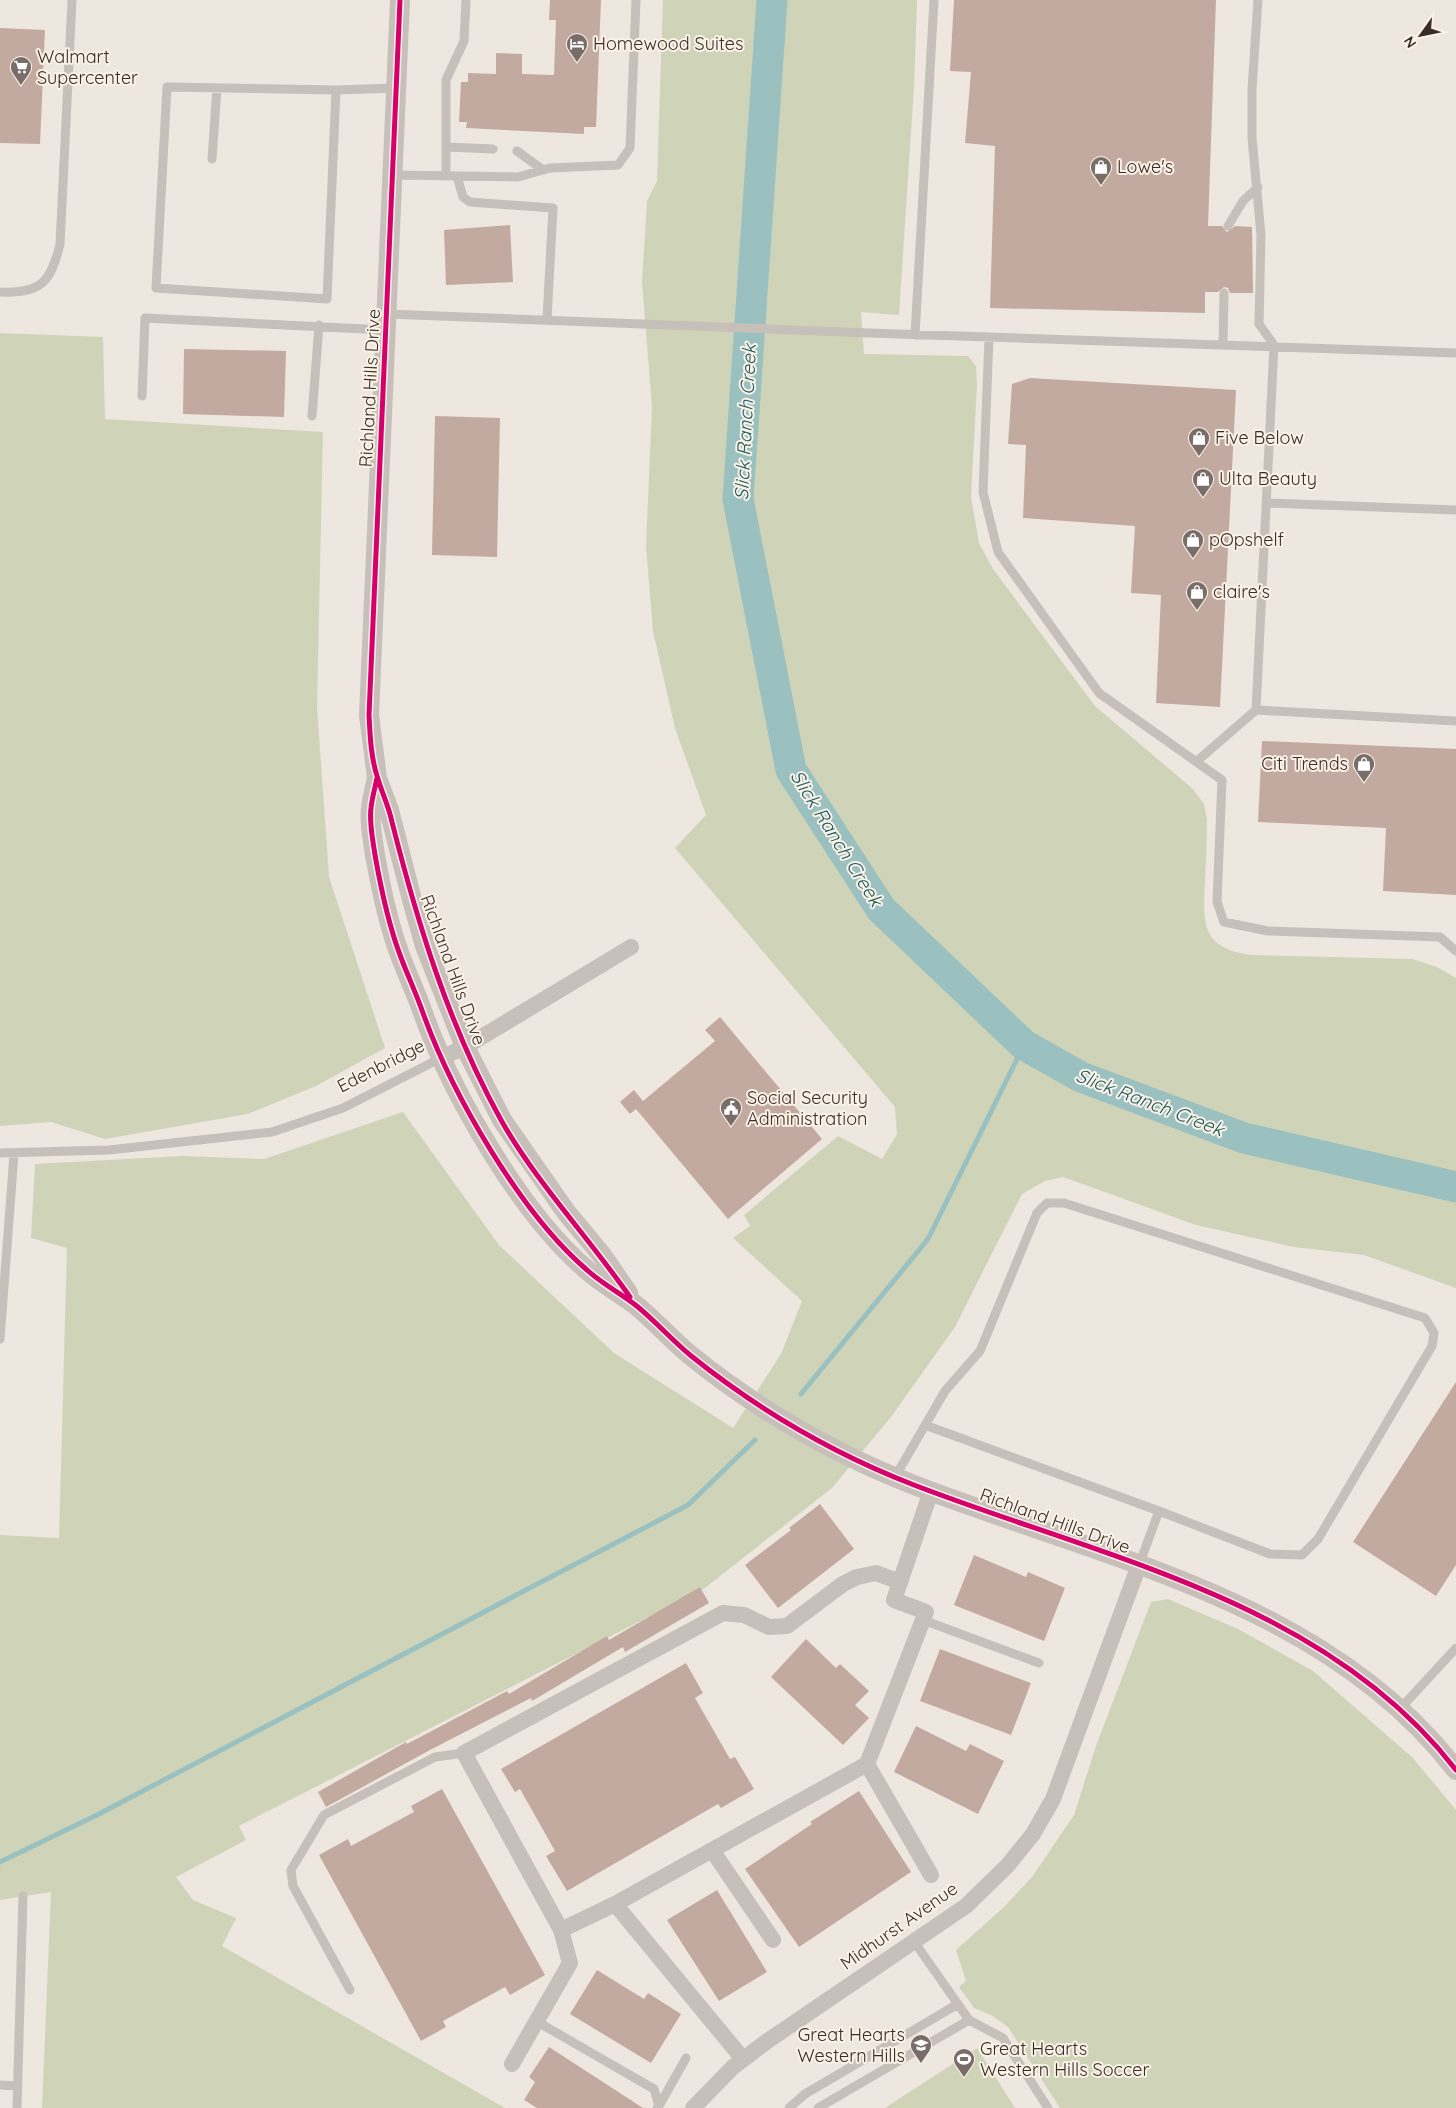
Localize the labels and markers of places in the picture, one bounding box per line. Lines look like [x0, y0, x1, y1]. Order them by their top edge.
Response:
hotel icon: Homewood Suites [565, 32, 589, 63]
place label: Homewood Suites [593, 32, 743, 55]
place label: Walmart Supercenter [37, 45, 138, 89]
supermarket icon: Walmart Supercenter [9, 55, 33, 86]
shop icon: Lowe's [1089, 155, 1113, 186]
place label: Lowe's [1117, 155, 1173, 178]
shop icon: Five Below [1187, 426, 1211, 457]
place label: Five Below [1215, 426, 1304, 449]
shop icon: Ulta Beauty [1191, 467, 1215, 498]
place label: Ulta Beauty [1219, 467, 1317, 490]
shop icon: pOpshelf [1181, 528, 1205, 559]
place label: pOpshelf [1209, 528, 1285, 551]
shop icon: claire's [1185, 580, 1209, 611]
place label: claire's [1213, 580, 1270, 603]
place label: Citi Trends [1261, 752, 1348, 775]
shop icon: Citi Trends [1352, 752, 1376, 783]
place label: Social Security Administration [747, 1086, 868, 1130]
public building icon: Social Security Administration [719, 1096, 743, 1127]
place label: Great Hearts Western Hills [797, 2023, 905, 2067]
school or university icon: Great Hearts Western Hills [909, 2033, 933, 2064]
place label: Great Hearts Western Hills Soccer [980, 2037, 1149, 2081]
sports icon: Great Hearts Western Hills Soccer [952, 2047, 976, 2078]

